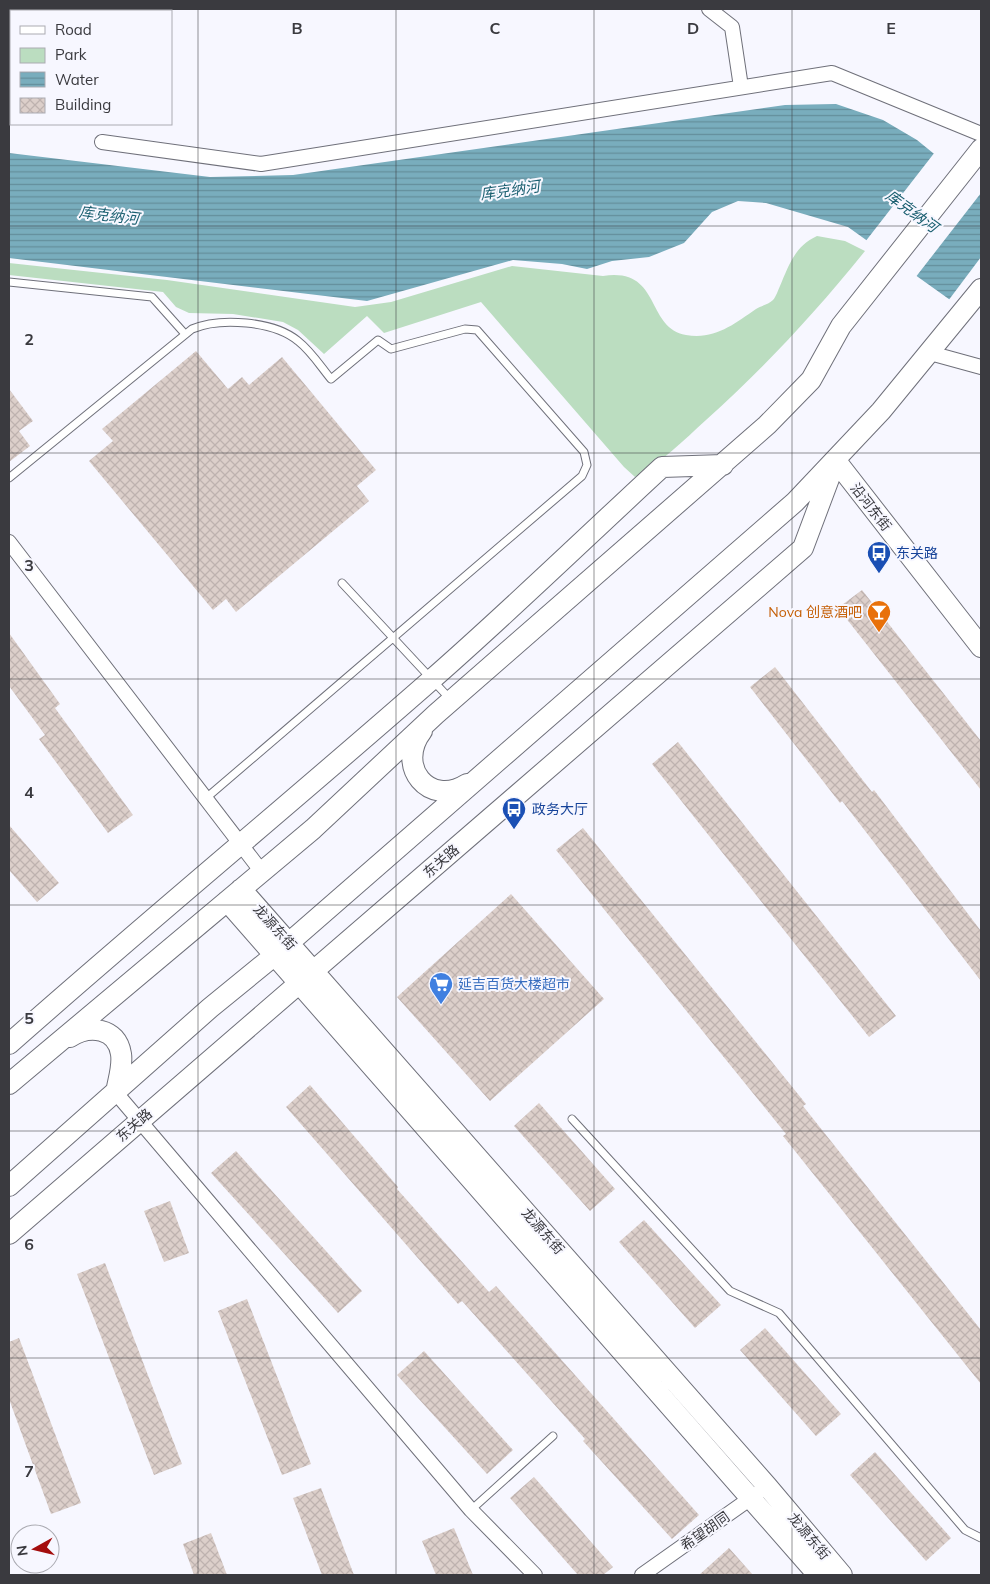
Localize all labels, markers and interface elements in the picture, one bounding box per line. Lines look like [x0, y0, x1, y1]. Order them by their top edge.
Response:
legend [10, 10, 172, 125]
text: B [291, 18, 303, 38]
text: C [490, 18, 501, 38]
text: D [687, 18, 699, 38]
text: E [886, 18, 896, 38]
text: Road [55, 20, 92, 39]
text: Park [55, 45, 87, 64]
text: Water [55, 70, 99, 89]
text: Building [55, 95, 111, 114]
water label: 库克纳河 [479, 176, 544, 204]
water label: 库克纳河 [882, 186, 944, 238]
water label: 库克纳河 [78, 202, 143, 228]
text: 2 [24, 329, 34, 349]
street label: 沿河东街 [847, 479, 895, 535]
bus stop icon: 东关路 [866, 540, 892, 574]
place label: 东关路 [896, 544, 938, 562]
text: 3 [24, 555, 34, 575]
bar icon: Nova 创意酒吧 [866, 599, 892, 633]
place label: Nova 创意酒吧 [768, 603, 862, 621]
text: 4 [24, 782, 34, 802]
bus stop icon: 政务大厅 [501, 796, 527, 830]
place label: 政务大厅 [532, 800, 588, 818]
street label: 东关路 [419, 840, 463, 882]
street label: 龙源东街 [250, 900, 300, 954]
supermarket icon: 延吉百货大楼超市 [428, 971, 454, 1005]
place label: 延吉百货大楼超市 [458, 975, 570, 993]
text: 5 [24, 1008, 34, 1028]
street label: 东关路 [112, 1104, 156, 1146]
street label: 龙源东街 [518, 1204, 568, 1258]
text: 6 [24, 1234, 34, 1254]
text: 7 [24, 1461, 34, 1481]
street label: 希望胡同 [677, 1508, 733, 1554]
street label: 龙源东街 [784, 1509, 834, 1563]
north arrow [10, 1524, 60, 1574]
text: N [12, 1544, 32, 1557]

